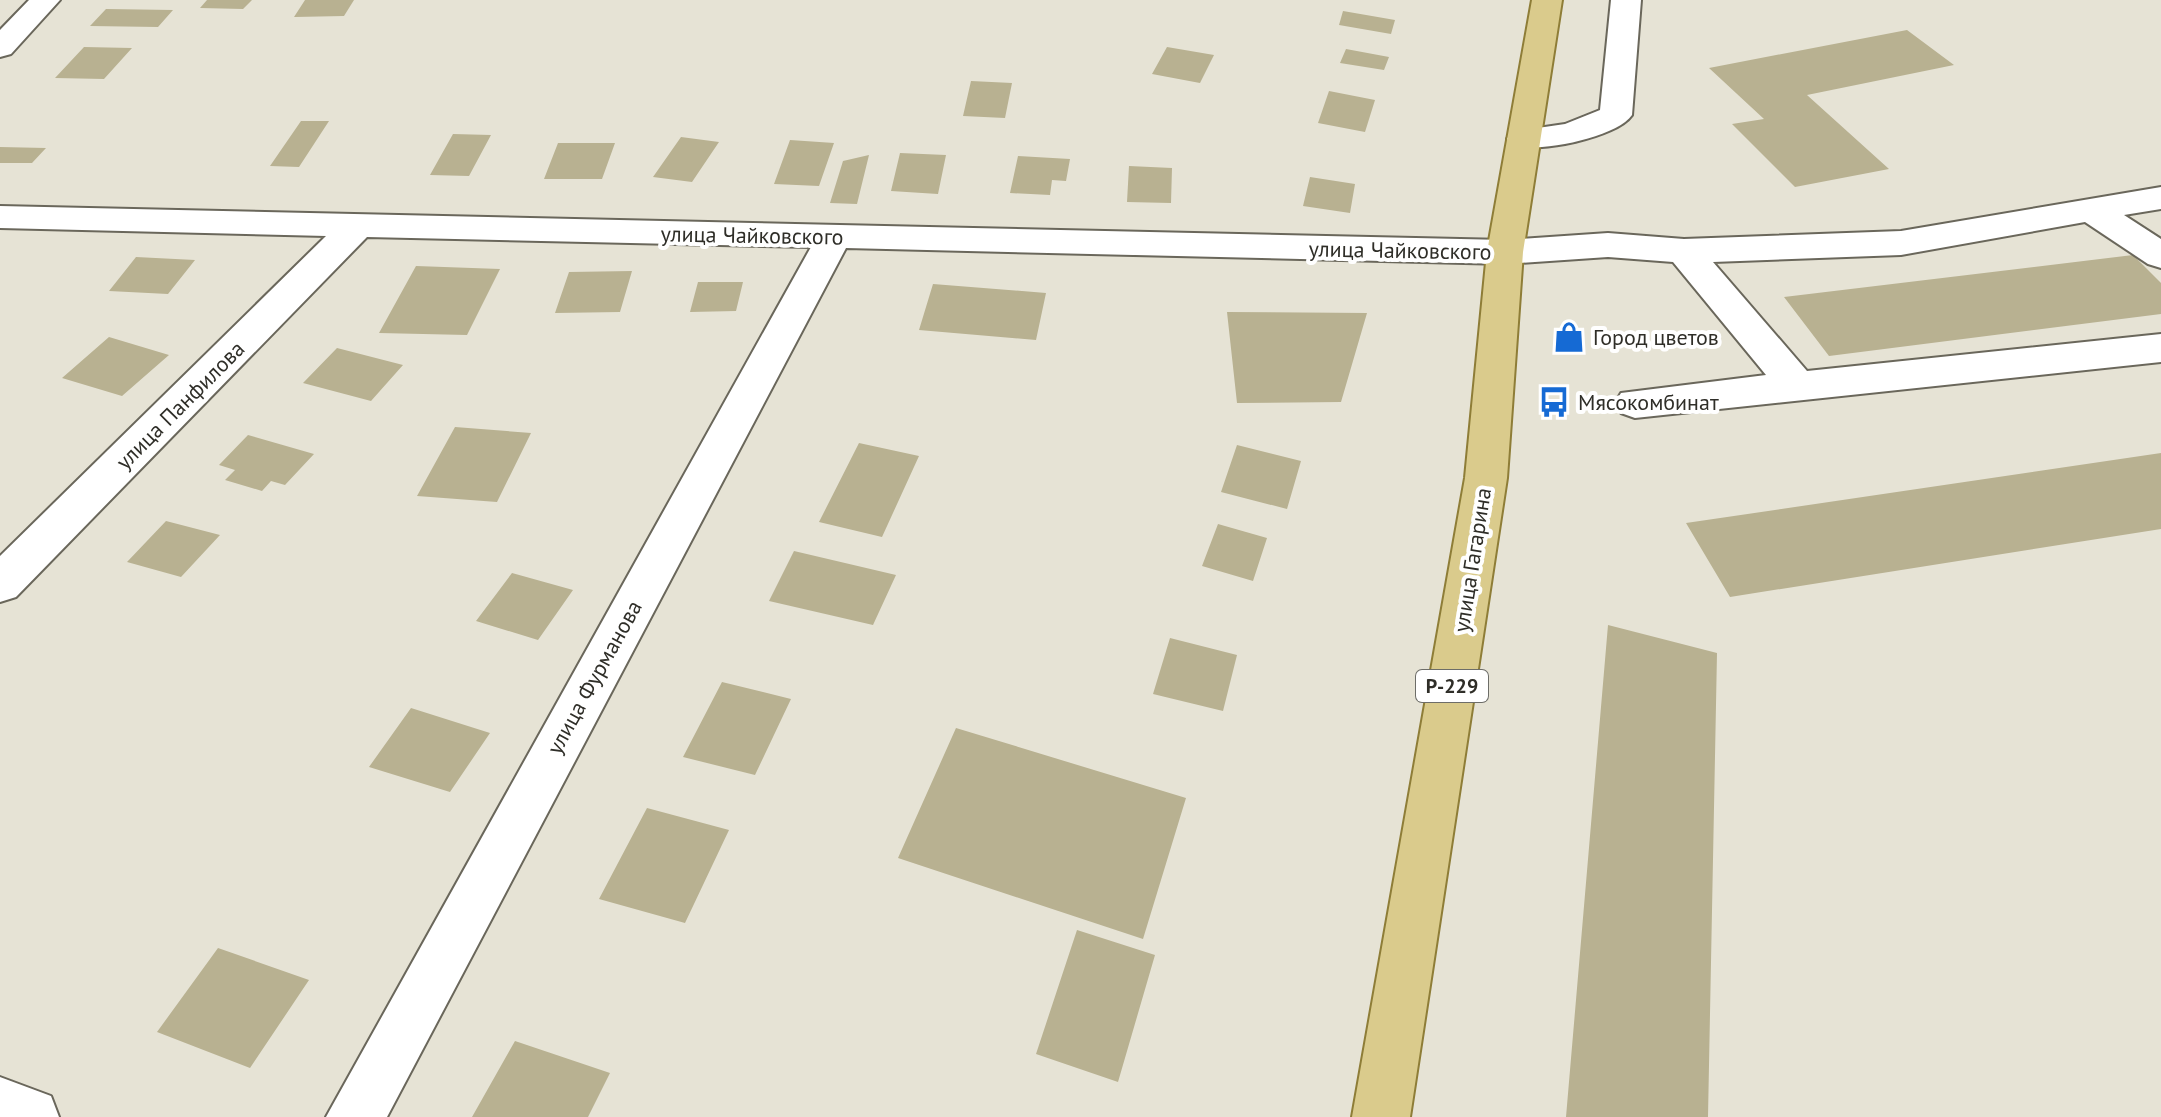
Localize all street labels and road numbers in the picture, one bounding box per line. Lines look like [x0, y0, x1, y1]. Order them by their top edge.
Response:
street label: улица Чайковского [660, 219, 844, 251]
street label: улица Чайковского [1308, 234, 1492, 266]
street label: улица Панфилова [110, 335, 250, 475]
street label: улица Гагарина [1447, 486, 1497, 634]
street label: улица Фурманова [540, 595, 648, 759]
road number: Р-229 [1416, 670, 1488, 702]

